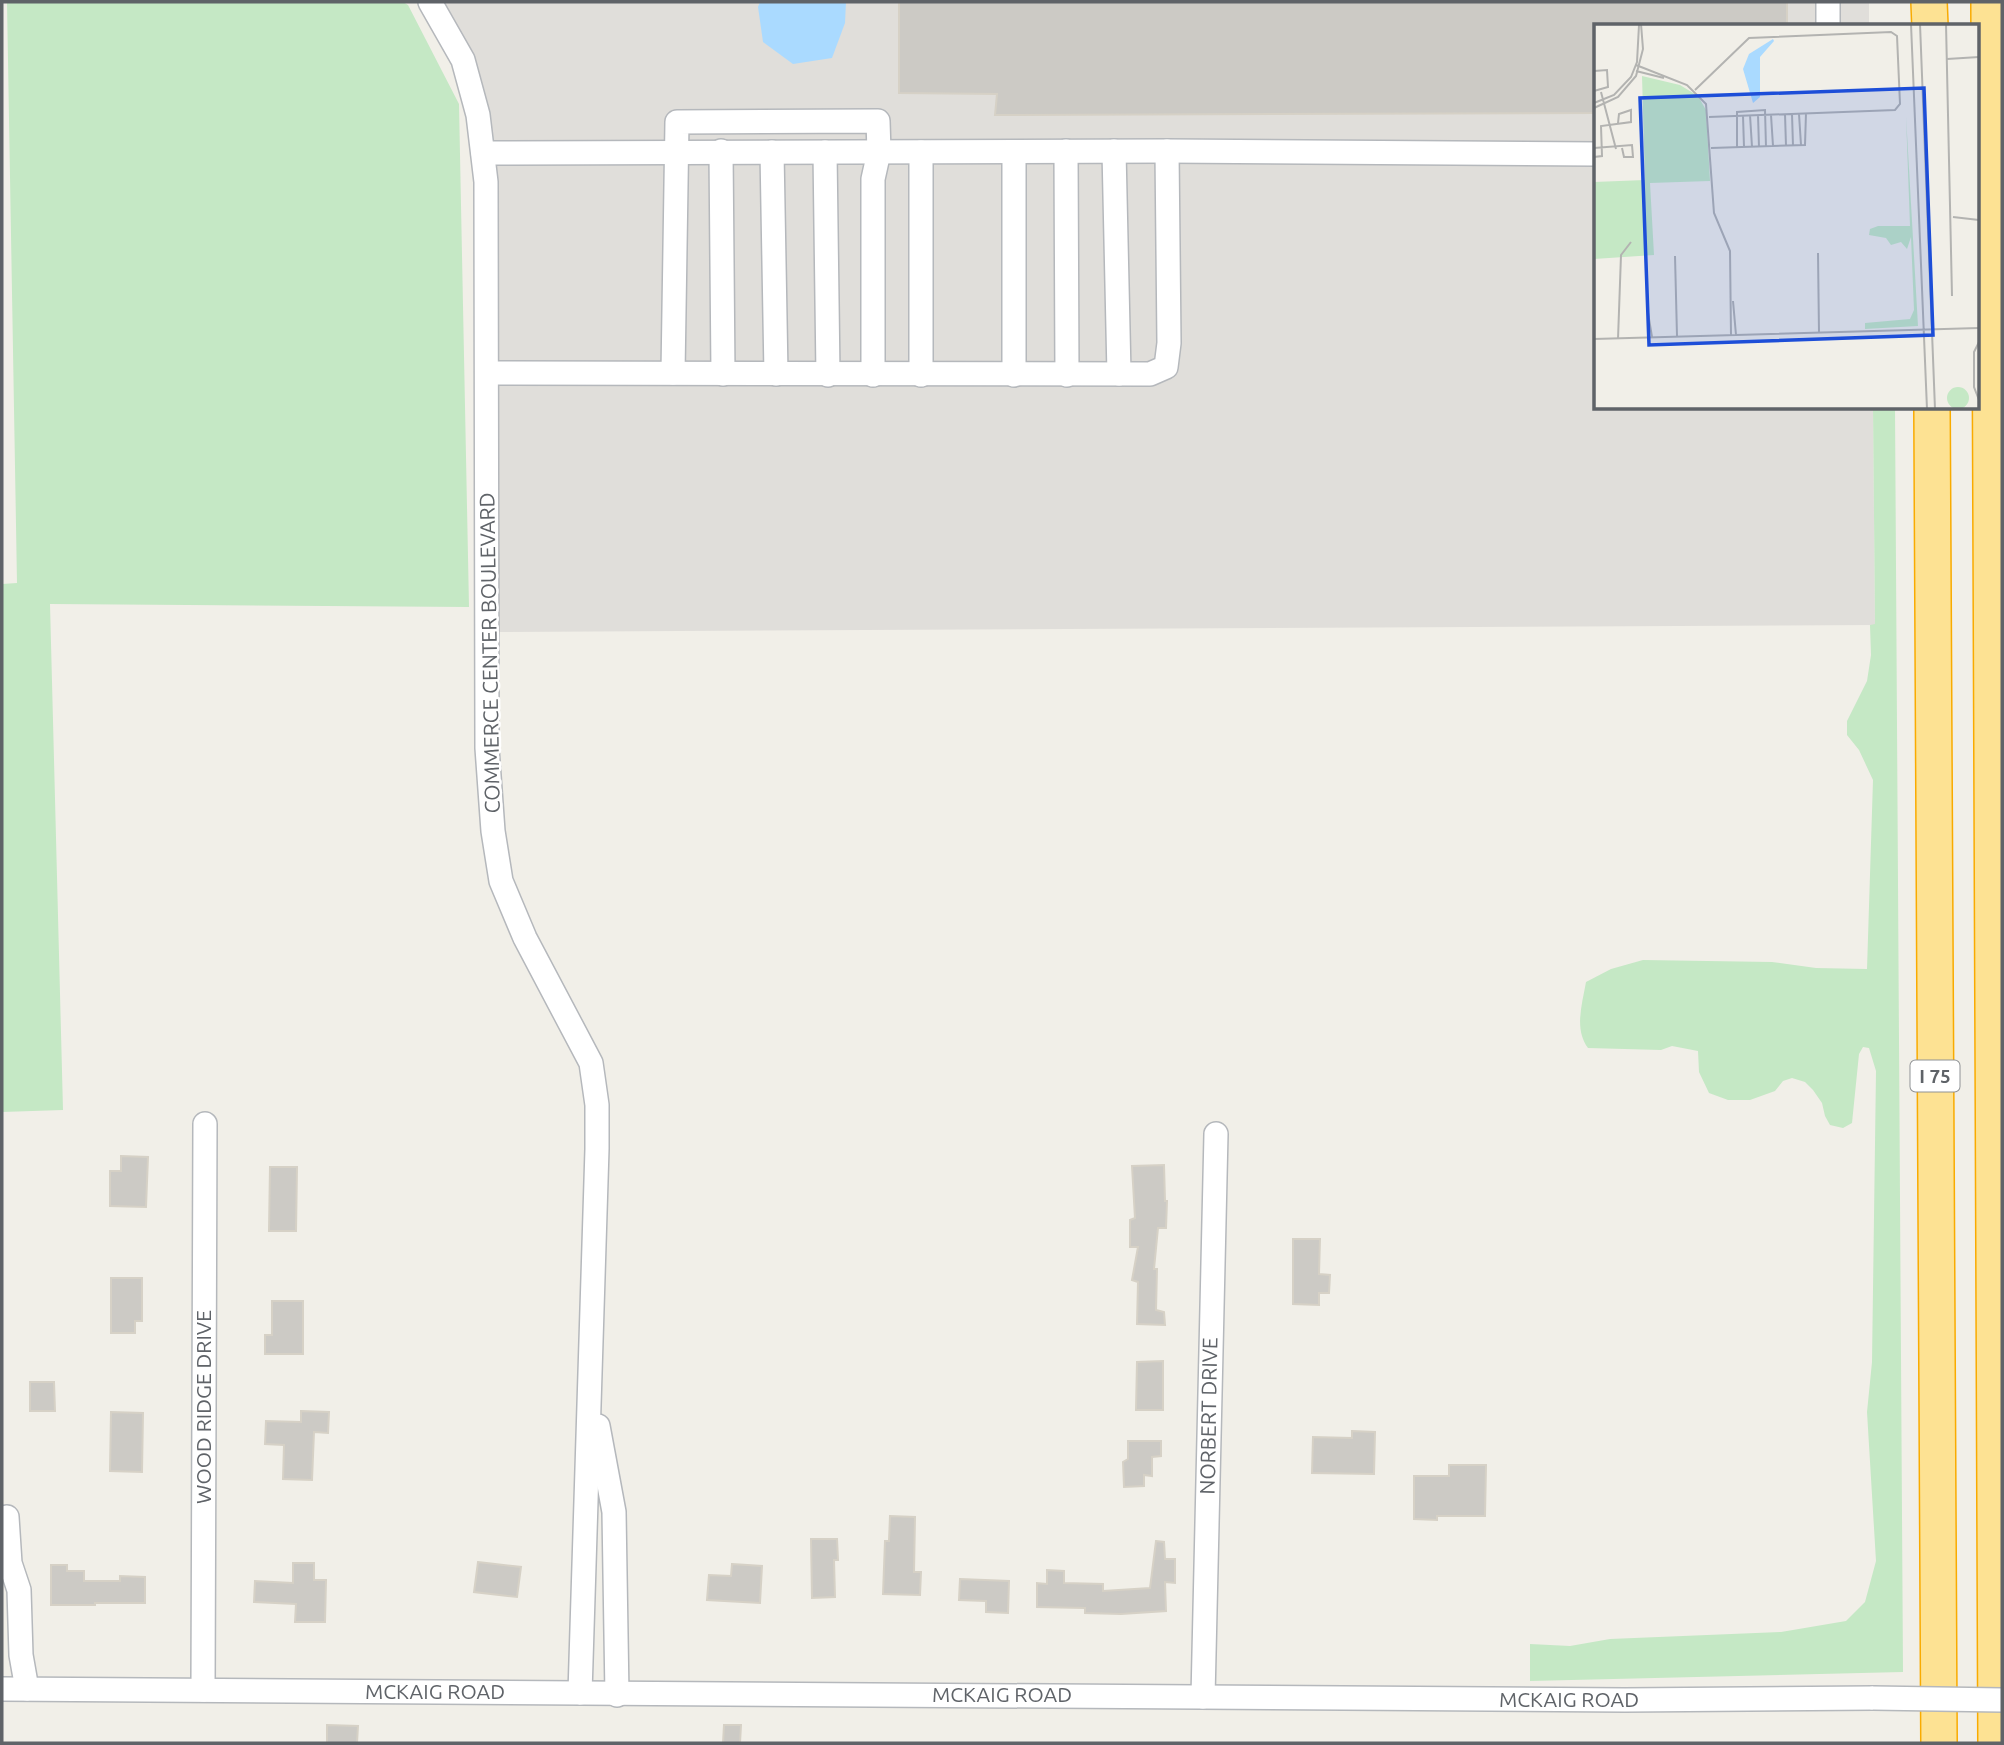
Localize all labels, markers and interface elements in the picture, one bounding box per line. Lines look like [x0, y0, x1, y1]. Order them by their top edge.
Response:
inset map [1594, 24, 1980, 410]
street label: COMMERCE CENTER BOULEVARD [474, 492, 504, 814]
road number: I 75 [1910, 1060, 1960, 1092]
street label: WOOD RIDGE DRIVE [191, 1310, 215, 1504]
street label: NORBERT DRIVE [1195, 1337, 1221, 1495]
street label: MCKAIG ROAD [365, 1679, 505, 1703]
street label: MCKAIG ROAD [932, 1682, 1072, 1706]
street label: MCKAIG ROAD [1499, 1687, 1639, 1711]

